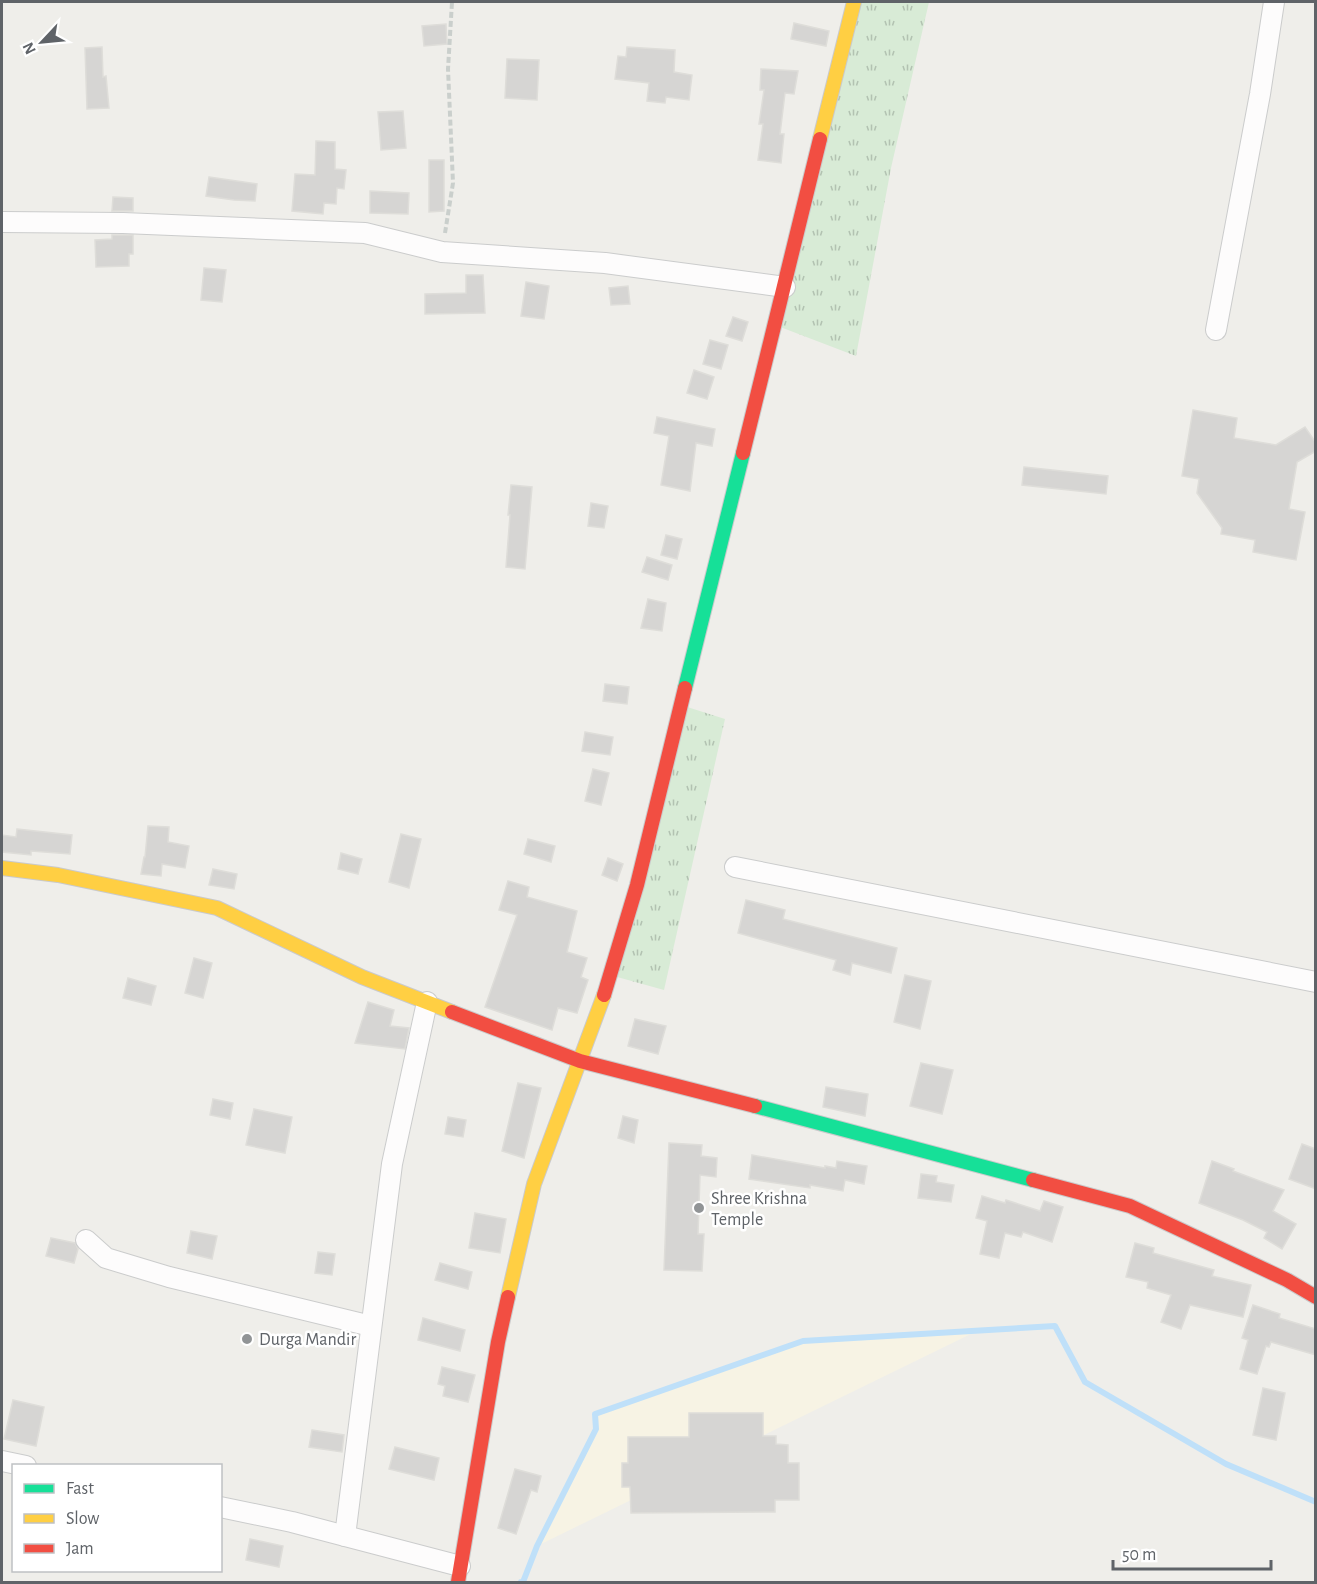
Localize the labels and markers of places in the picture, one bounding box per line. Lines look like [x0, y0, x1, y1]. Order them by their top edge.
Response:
place label: Shree Krishna Temple [711, 1190, 807, 1229]
marker: Shree Krishna Temple [692, 1201, 706, 1215]
place label: Durga Mandir [259, 1331, 356, 1349]
marker: Durga Mandir [240, 1332, 254, 1346]

